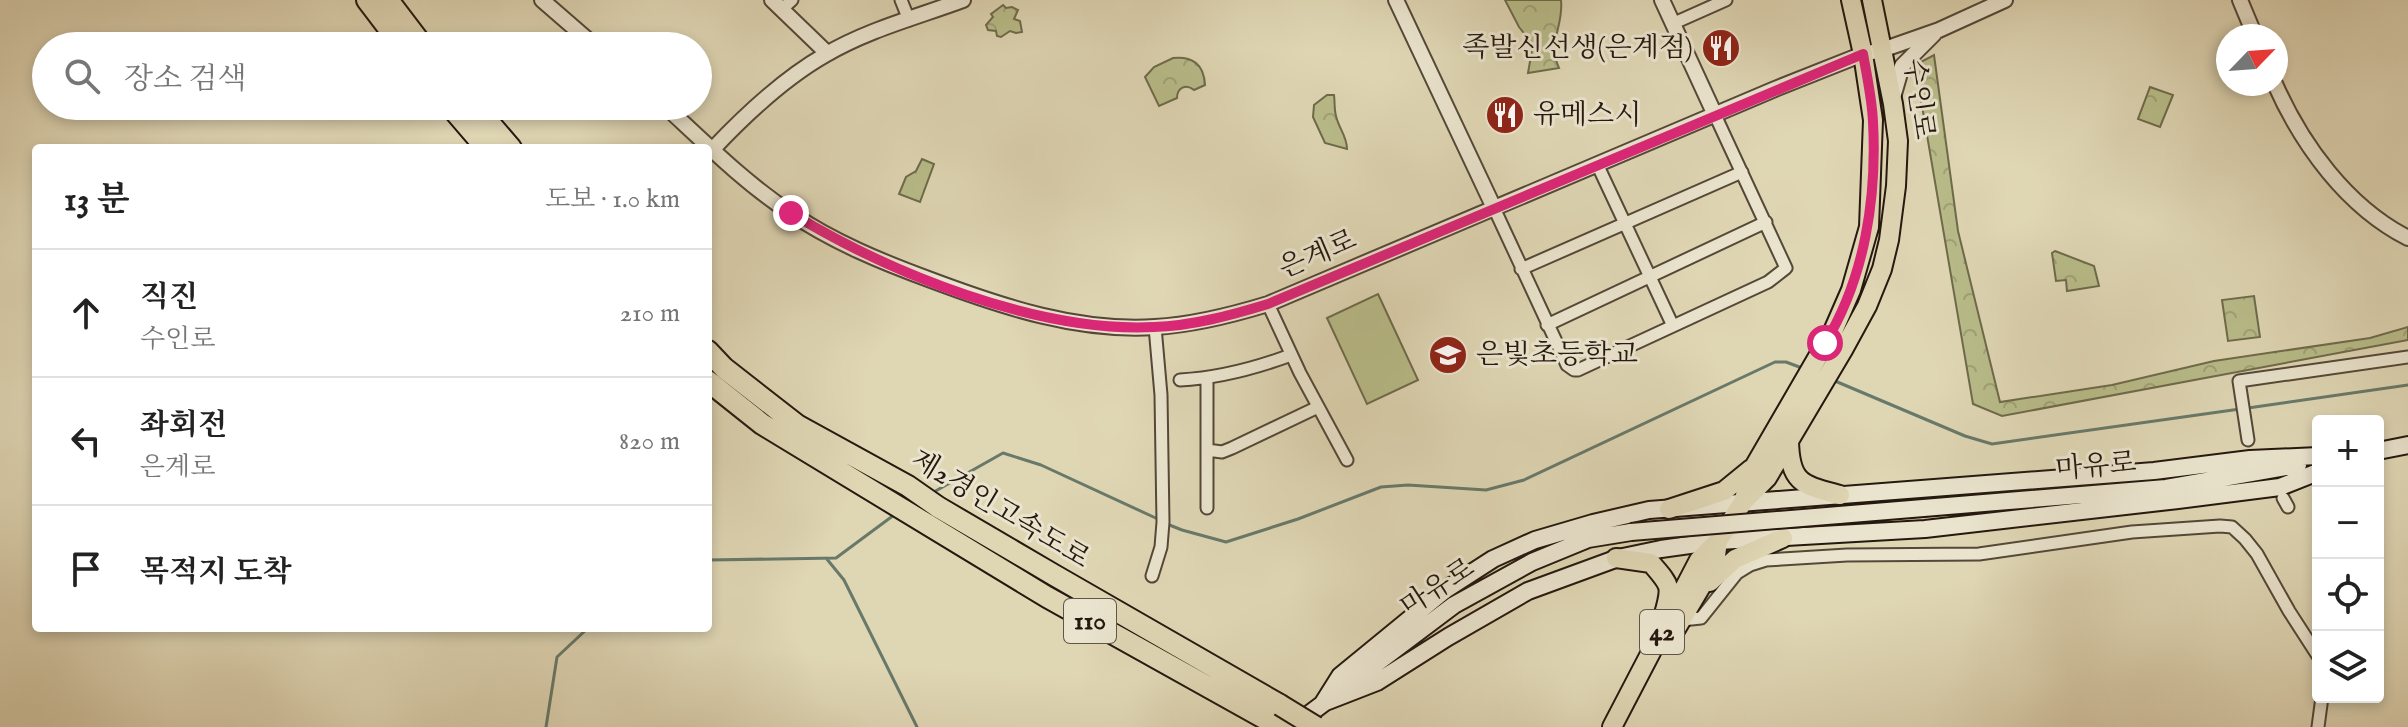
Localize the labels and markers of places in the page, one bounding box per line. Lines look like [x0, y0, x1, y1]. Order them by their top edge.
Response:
restaurant icon: 족발신선생(은계점) [1700, 27, 1742, 69]
place label: 족발신선생(은계점) [1462, 31, 1693, 66]
restaurant icon: 유메스시 [1484, 94, 1526, 136]
place label: 유메스시 [1533, 98, 1641, 133]
school or university icon: 은빛초등학교 [1427, 334, 1469, 376]
place label: 은빛초등학교 [1476, 338, 1638, 373]

